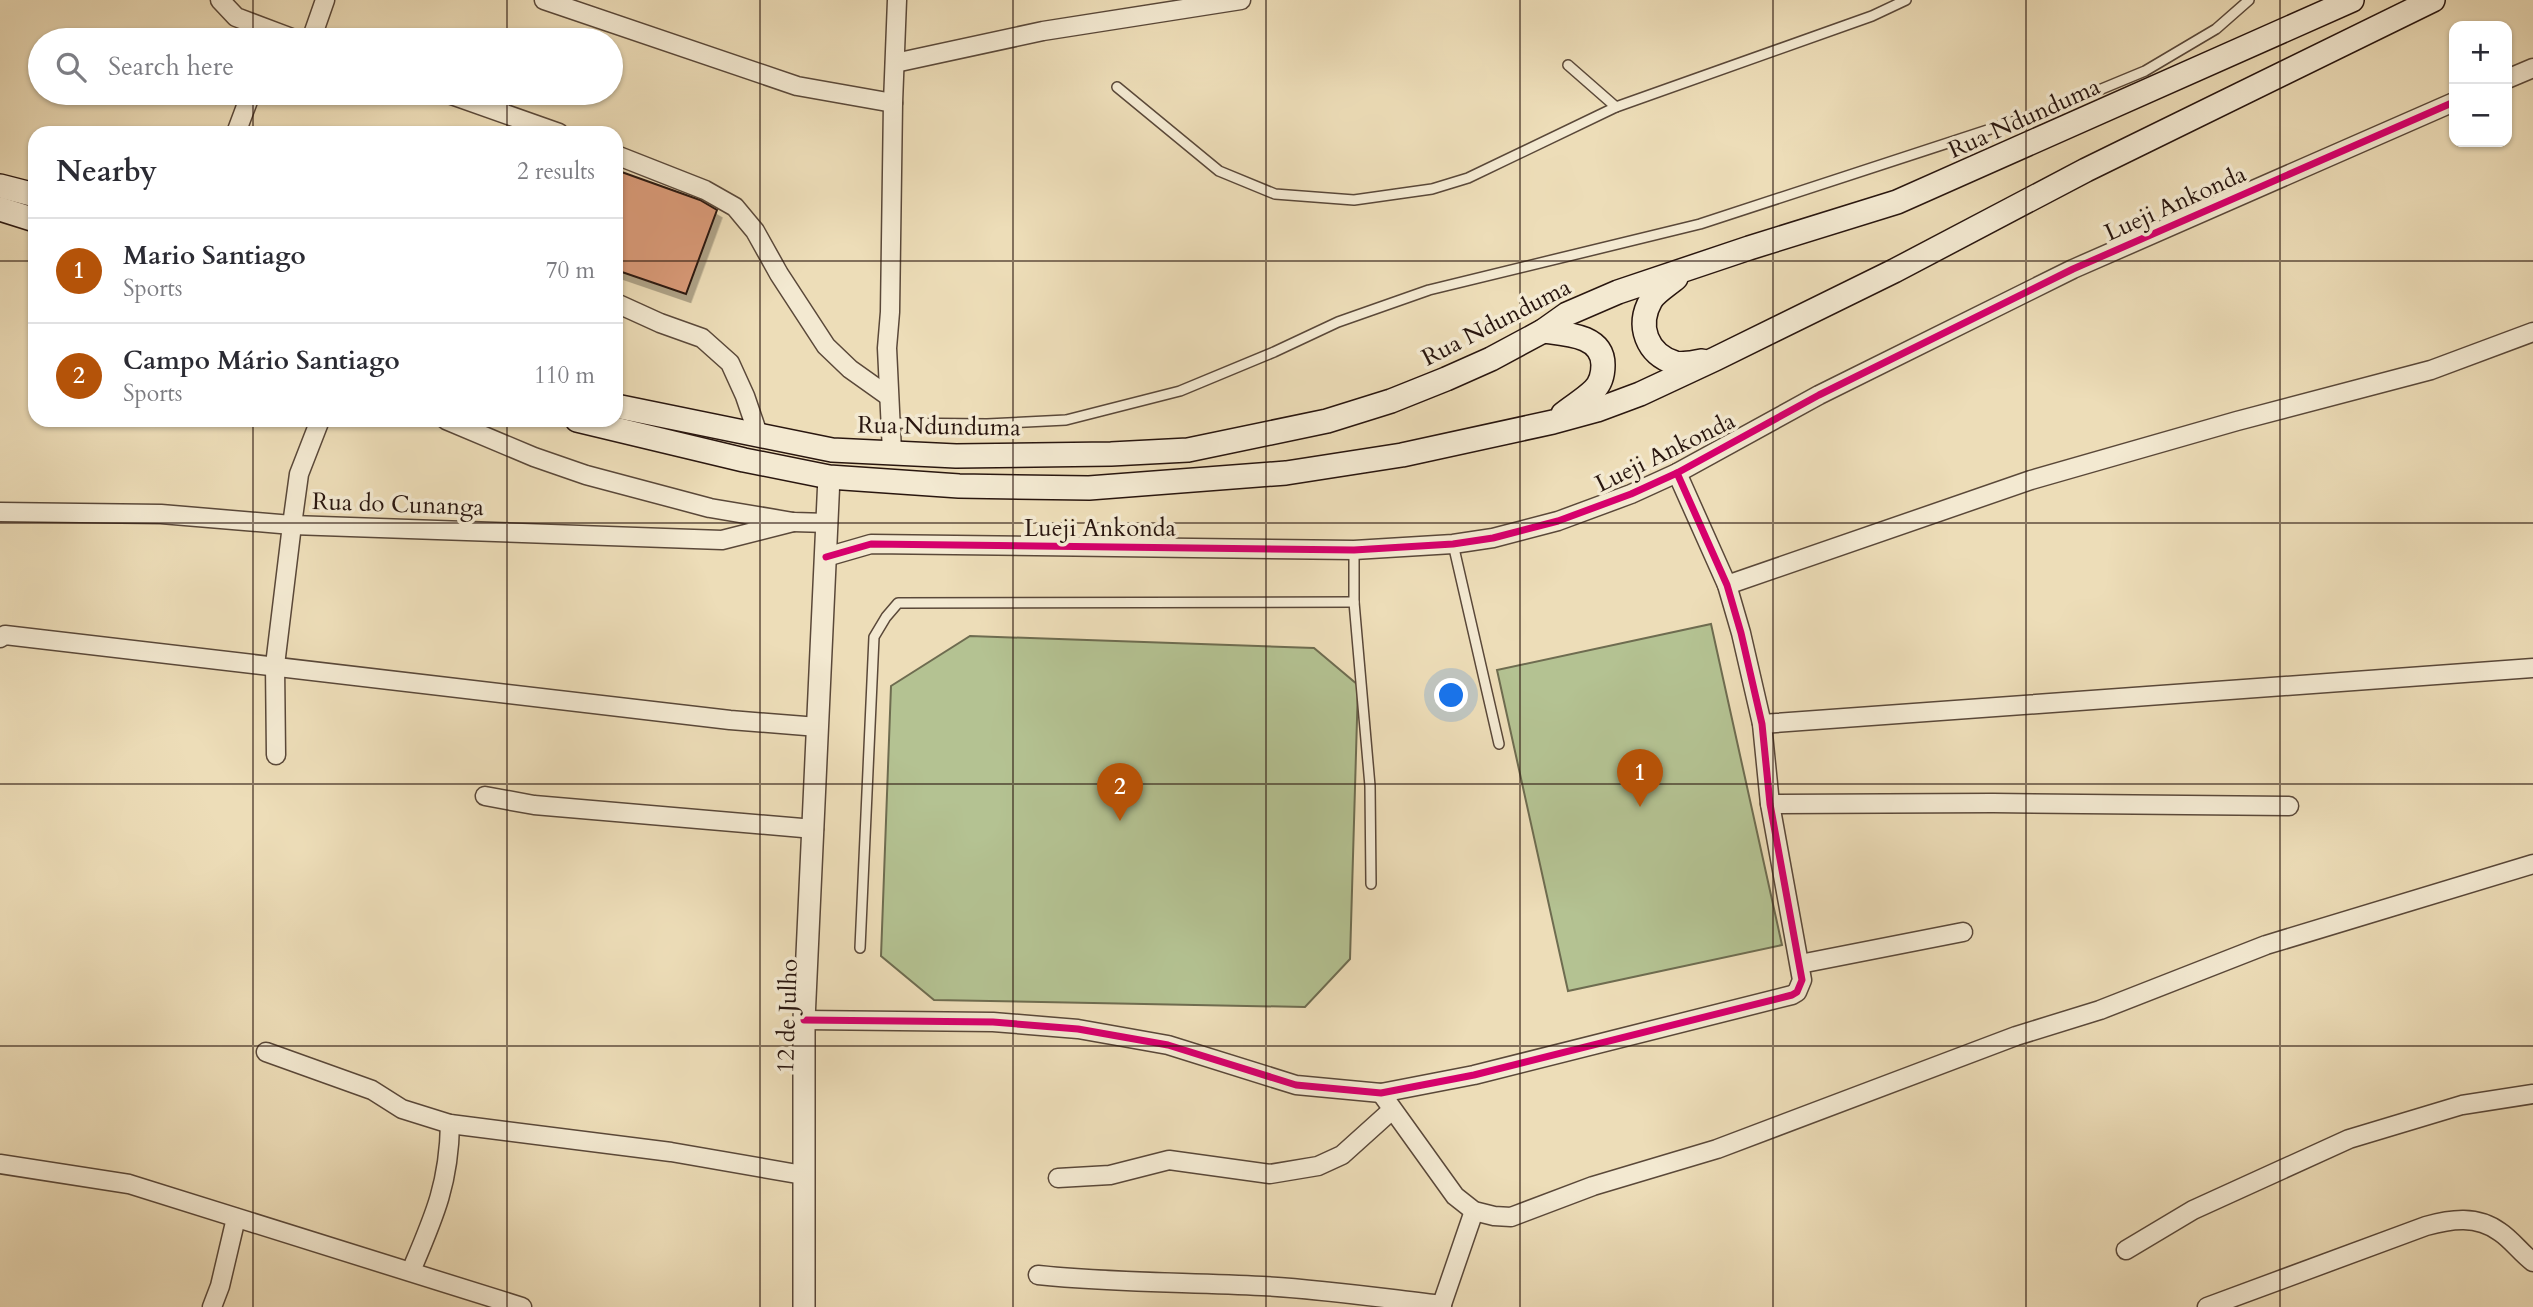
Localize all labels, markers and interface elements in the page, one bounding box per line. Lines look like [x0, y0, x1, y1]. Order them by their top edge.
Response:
map controls [2449, 21, 2512, 147]
button: + [2449, 21, 2512, 84]
search box [28, 28, 623, 105]
icon: search [52, 48, 90, 86]
text: Search here [108, 49, 234, 84]
street label: Rua Ndunduma [1943, 70, 2106, 167]
button: − [2449, 84, 2512, 147]
text: Nearby [56, 151, 157, 192]
text: 2 results [517, 156, 595, 187]
street label: Lueji Ankonda [2099, 157, 2252, 249]
text: Mario Santiago [123, 238, 306, 273]
text: 1 [73, 255, 85, 286]
text: 70 m [546, 255, 595, 286]
street label: Rua Ndunduma [1416, 270, 1577, 374]
text: Sports [123, 273, 183, 304]
text: Campo Mário Santiago [123, 343, 400, 378]
text: 2 [73, 360, 85, 391]
text: 110 m [534, 360, 595, 391]
text: Sports [123, 378, 183, 409]
street label: Lueji Ankonda [1590, 404, 1741, 501]
street label: Rua Ndunduma [857, 409, 1022, 444]
street label: Rua do Cunanga [312, 485, 485, 524]
street label: Lueji Ankonda [1024, 512, 1177, 545]
your location [1434, 678, 1468, 712]
pin: 1 [1617, 749, 1663, 807]
pin: 2 [1097, 763, 1143, 821]
street label: 12 de Julho [769, 958, 806, 1074]

